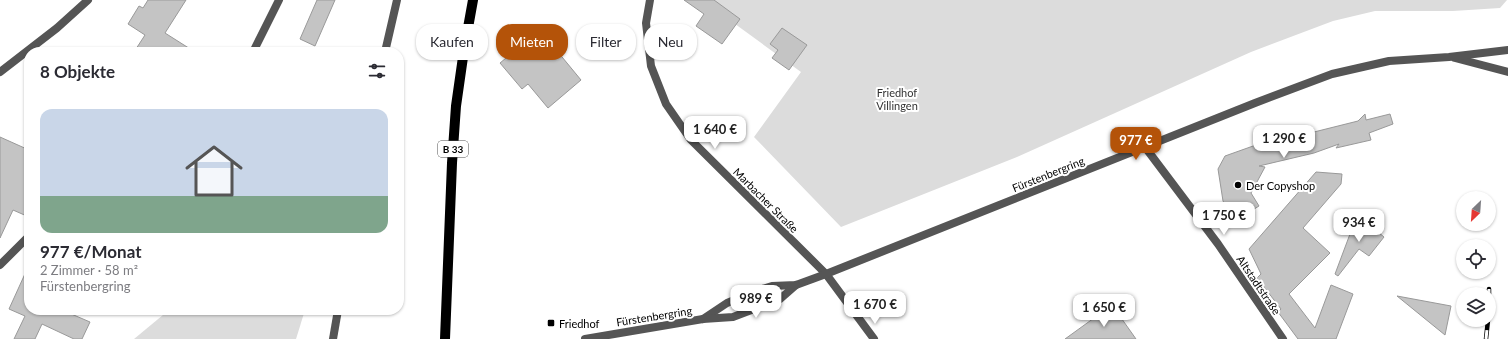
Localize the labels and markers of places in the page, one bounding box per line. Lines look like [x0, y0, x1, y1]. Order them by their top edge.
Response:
pin: 1 640 € [678, 116, 752, 150]
pin: 1 290 € [1247, 125, 1321, 159]
pin: 977 € [1108, 127, 1164, 161]
place label: Der Copyshop [1246, 179, 1315, 192]
marker: Der Copyshop [1233, 180, 1243, 190]
pin: 1 750 € [1187, 202, 1261, 236]
pin: 934 € [1331, 209, 1387, 243]
pin: 989 € [728, 285, 784, 319]
pin: 1 670 € [838, 291, 912, 325]
pin: 1 650 € [1067, 294, 1141, 328]
place label: Friedhof [559, 317, 600, 330]
marker: Friedhof [546, 318, 556, 328]

